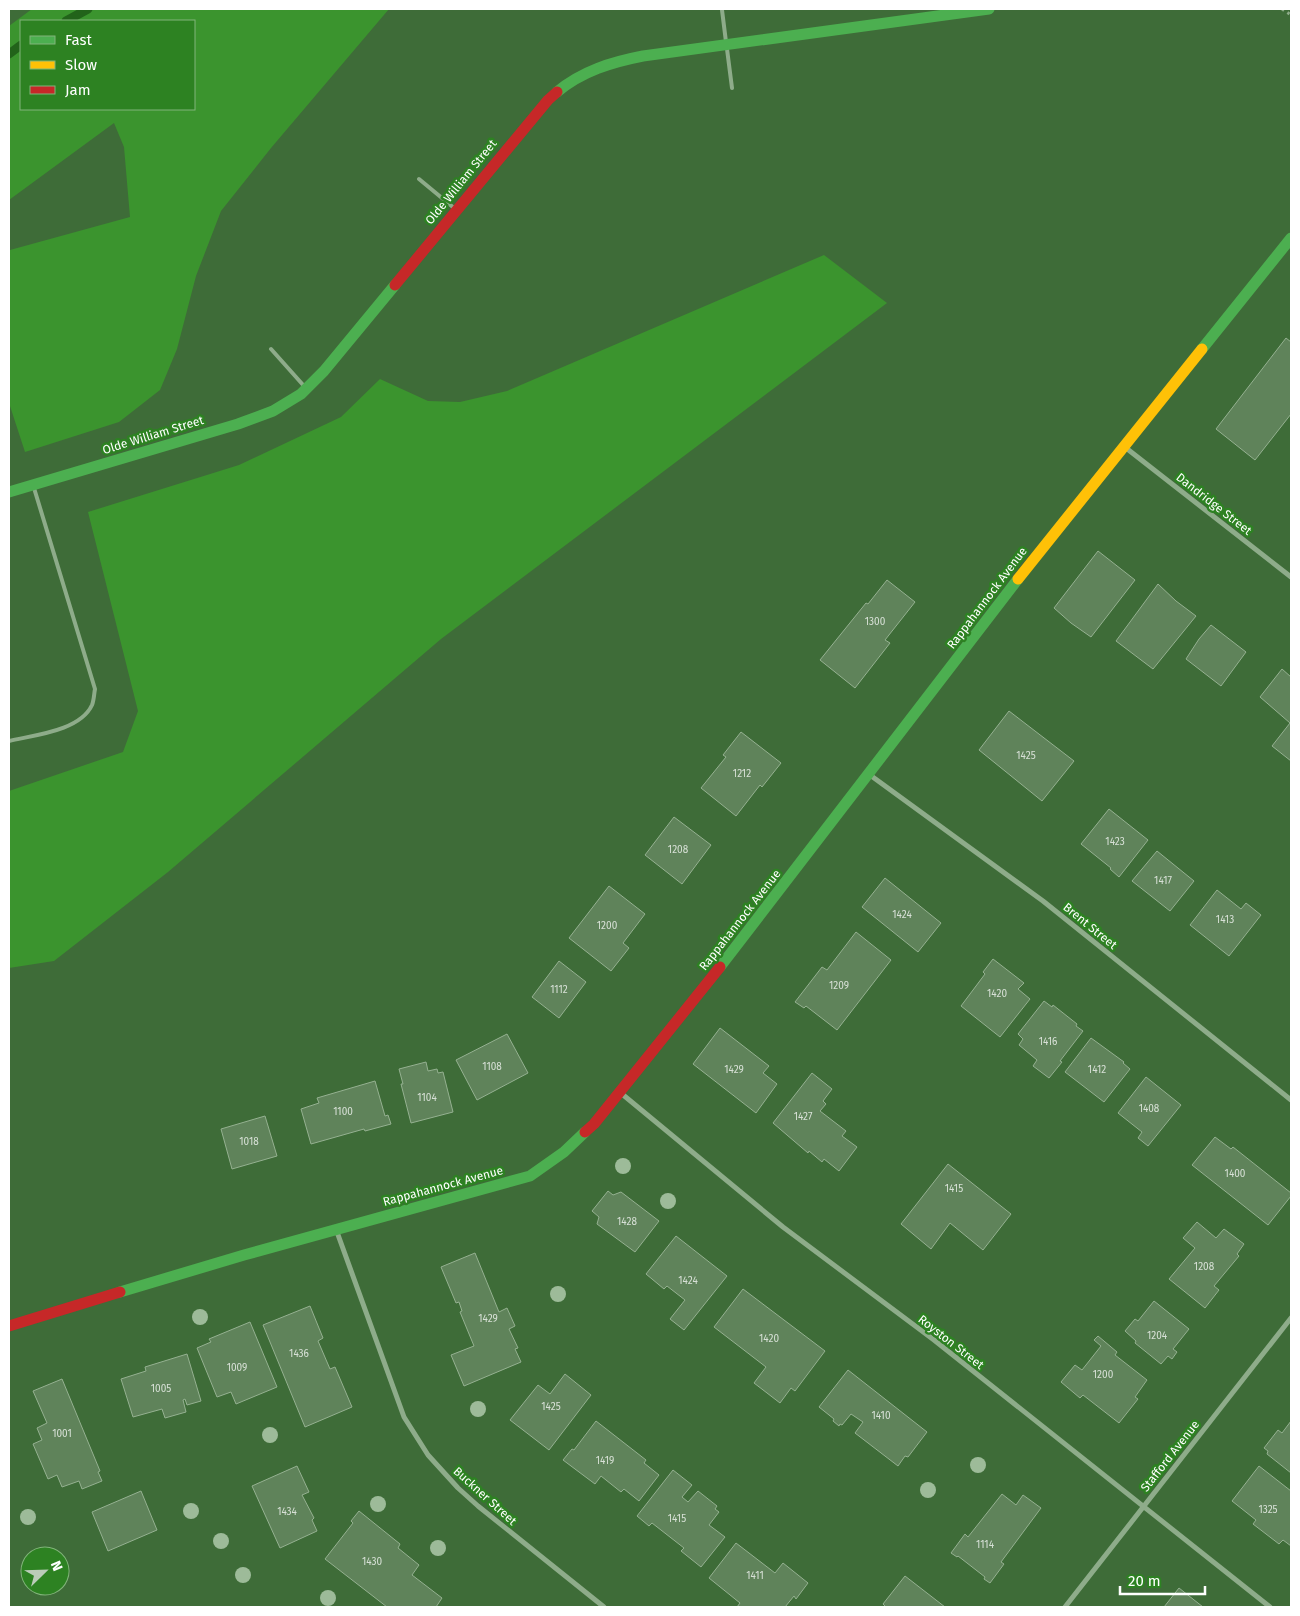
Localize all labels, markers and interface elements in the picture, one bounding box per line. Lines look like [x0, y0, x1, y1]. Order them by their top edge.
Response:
legend [20, 20, 195, 110]
text: Fast [65, 31, 92, 49]
text: Slow [65, 56, 97, 74]
text: Jam [65, 81, 91, 99]
street label: Olde William Street [423, 136, 500, 227]
street label: Olde William Street [101, 413, 206, 457]
street label: Dandridge Street [1173, 470, 1255, 538]
street label: Rappahannock Avenue [944, 544, 1030, 652]
house number: 1300 [865, 616, 886, 628]
house number: 1425 [1016, 750, 1036, 762]
house number: 1212 [733, 768, 751, 780]
house number: 1423 [1105, 836, 1125, 848]
house number: 1208 [668, 844, 689, 856]
street label: Rappahannock Avenue [696, 867, 784, 973]
house number: 1417 [1154, 875, 1172, 887]
street label: Brent Street [1060, 900, 1120, 952]
house number: 1424 [892, 909, 912, 921]
house number: 1413 [1216, 914, 1234, 926]
house number: 1200 [597, 920, 618, 932]
house number: 1209 [829, 980, 849, 992]
house number: 1112 [550, 984, 568, 996]
house number: 1420 [987, 988, 1007, 1000]
house number: 1416 [1039, 1036, 1057, 1048]
house number: 1108 [482, 1061, 502, 1073]
house number: 1429 [724, 1064, 744, 1076]
house number: 1412 [1088, 1064, 1106, 1076]
house number: 1104 [417, 1092, 437, 1104]
house number: 1408 [1139, 1103, 1160, 1115]
house number: 1100 [333, 1106, 353, 1118]
house number: 1427 [794, 1111, 813, 1123]
house number: 1018 [239, 1136, 259, 1148]
street label: Rappahannock Avenue [381, 1163, 505, 1209]
house number: 1400 [1225, 1168, 1246, 1180]
house number: 1415 [945, 1183, 963, 1195]
house number: 1428 [617, 1216, 637, 1228]
house number: 1208 [1194, 1261, 1215, 1273]
house number: 1424 [678, 1275, 698, 1287]
street label: Royston Street [915, 1312, 987, 1372]
house number: 1429 [478, 1313, 498, 1325]
house number: 1204 [1147, 1330, 1168, 1342]
house number: 1420 [759, 1333, 779, 1345]
house number: 1436 [289, 1348, 309, 1360]
house number: 1009 [227, 1362, 247, 1374]
house number: 1200 [1093, 1369, 1114, 1381]
house number: 1005 [151, 1383, 171, 1395]
house number: 1425 [541, 1401, 561, 1413]
house number: 1410 [872, 1410, 891, 1422]
street label: Stafford Avenue [1138, 1418, 1202, 1494]
house number: 1001 [52, 1428, 72, 1440]
house number: 1419 [596, 1455, 614, 1467]
street label: Buckner Street [451, 1464, 520, 1528]
house number: 1325 [1258, 1504, 1278, 1516]
house number: 1434 [277, 1506, 298, 1518]
house number: 1415 [668, 1513, 686, 1525]
house number: 1114 [976, 1539, 995, 1551]
north arrow [20, 1546, 70, 1596]
house number: 1430 [362, 1556, 382, 1568]
text: N [47, 1559, 66, 1574]
scale bar [1120, 1564, 1205, 1596]
house number: 1411 [746, 1570, 764, 1582]
text: 20 m [1128, 1572, 1161, 1590]

